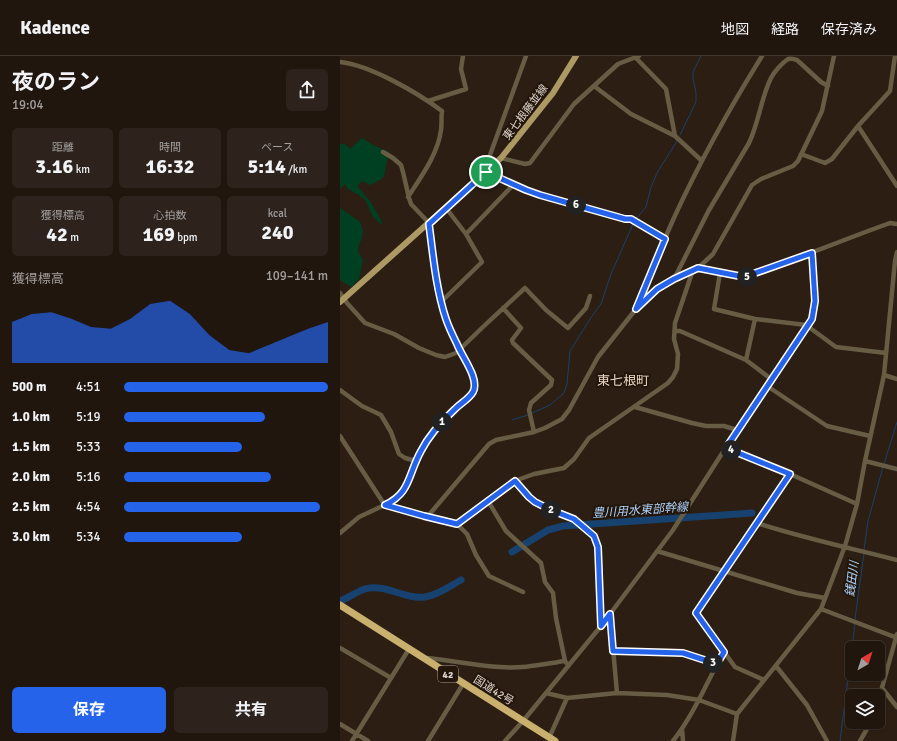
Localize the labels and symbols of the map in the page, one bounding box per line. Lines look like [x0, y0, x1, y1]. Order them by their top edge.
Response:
street label: 東七根藤並線 [500, 82, 550, 143]
pin [469, 155, 503, 189]
pin: 6 [566, 195, 586, 215]
pin: 5 [737, 267, 757, 287]
district label: 東七根町 [597, 373, 649, 389]
pin: 1 [432, 412, 452, 432]
pin: 4 [721, 440, 741, 460]
pin: 2 [541, 500, 561, 520]
water label: 豊川用水東部幹線 [592, 500, 690, 521]
water label: 銭田川 [843, 558, 862, 598]
north arrow [845, 641, 885, 681]
pin: 3 [703, 653, 723, 673]
road number: 42 [438, 666, 458, 682]
street label: 国道42号 [471, 673, 516, 708]

